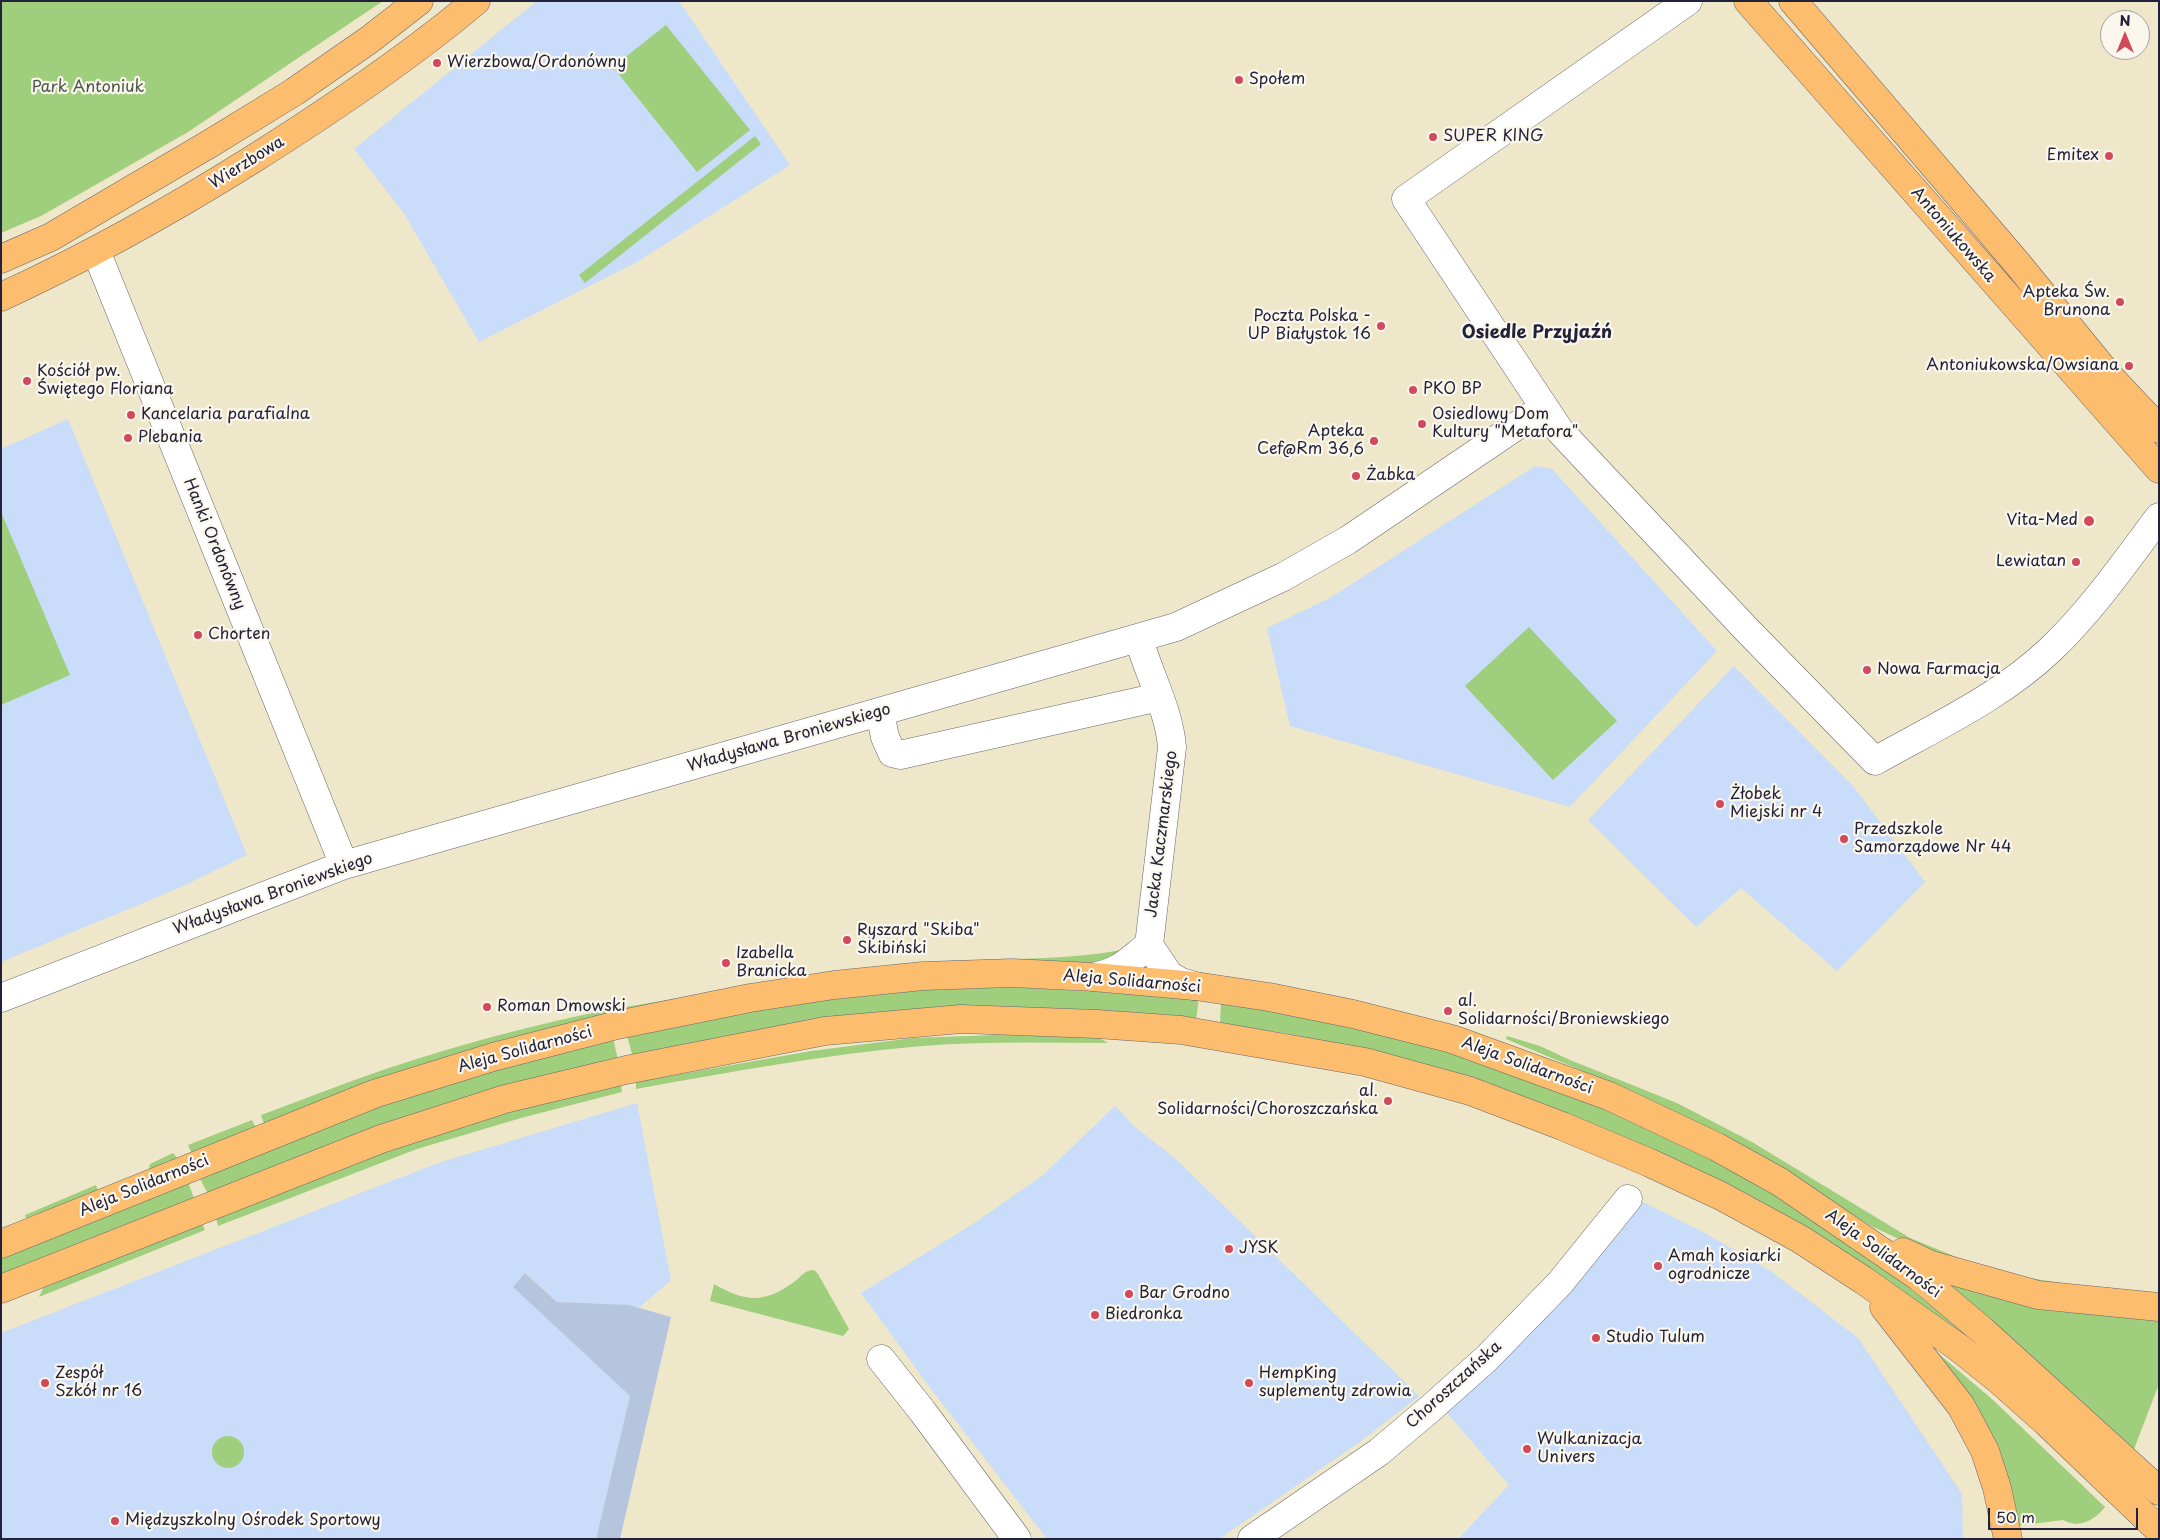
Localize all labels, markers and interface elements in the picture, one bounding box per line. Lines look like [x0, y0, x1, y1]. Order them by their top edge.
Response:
north arrow [2100, 10, 2150, 60]
text: N [2119, 10, 2131, 31]
place label: Wierzbowa/Ordonówny [447, 53, 626, 73]
marker: Wierzbowa/Ordonówny [431, 57, 443, 69]
place label: Społem [1249, 70, 1305, 90]
marker: Społem [1233, 74, 1245, 86]
park label: Park Antoniuk [32, 78, 144, 98]
place label: SUPER KING [1443, 127, 1544, 147]
marker: SUPER KING [1427, 131, 1439, 143]
street label: Wierzbowa [206, 133, 288, 193]
place label: Emitex [2047, 146, 2099, 166]
marker: Emitex [2103, 150, 2115, 162]
street label: Antoniukowska [1907, 184, 1999, 286]
place label: Apteka Św. Brunona [2023, 283, 2110, 321]
marker: Apteka Św. Brunona [2114, 296, 2126, 308]
place label: Poczta Polska - UP Białystok 16 [1248, 307, 1371, 345]
marker: Poczta Polska - UP Białystok 16 [1375, 320, 1387, 332]
district label: Osiedle Przyjaźń [1462, 322, 1612, 344]
place label: Antoniukowska/Owsiana [1926, 356, 2119, 376]
marker: Antoniukowska/Owsiana [2123, 360, 2135, 372]
place label: Kościół pw. Świętego Floriana [37, 362, 173, 400]
marker: Kościół pw. Świętego Floriana [21, 375, 33, 387]
place label: PKO BP [1423, 380, 1482, 400]
marker: PKO BP [1407, 384, 1419, 396]
place label: Kancelaria parafialna [141, 405, 310, 425]
place label: Osiedlowy Dom Kultury "Metafora" [1432, 405, 1578, 443]
marker: Kancelaria parafialna [125, 409, 137, 421]
marker: Osiedlowy Dom Kultury "Metafora" [1416, 418, 1428, 430]
place label: Apteka Cef@Rm 36,6 [1257, 422, 1364, 460]
place label: Plebania [138, 428, 203, 448]
marker: Plebania [122, 432, 134, 444]
marker: Apteka Cef@Rm 36,6 [1368, 435, 1380, 447]
place label: Żabka [1366, 466, 1415, 486]
marker: Żabka [1350, 470, 1362, 482]
street label: Hanki Ordonówny [179, 476, 249, 612]
place label: Vita-Med [2007, 511, 2078, 531]
marker: Vita-Med [2082, 514, 2096, 528]
place label: Lewiatan [1996, 552, 2066, 572]
marker: Lewiatan [2070, 556, 2082, 568]
place label: Chorten [208, 625, 270, 645]
marker: Chorten [192, 629, 204, 641]
place label: Nowa Farmacja [1877, 660, 2000, 680]
marker: Nowa Farmacja [1861, 664, 1873, 676]
street label: Władysława Broniewskiego [685, 700, 893, 776]
street label: Jacka Kaczmarskiego [1142, 749, 1182, 919]
place label: Żłobek Miejski nr 4 [1730, 785, 1822, 823]
marker: Żłobek Miejski nr 4 [1714, 798, 1726, 810]
place label: Przedszkole Samorządowe Nr 44 [1854, 820, 2012, 858]
marker: Przedszkole Samorządowe Nr 44 [1838, 833, 1850, 845]
street label: Władysława Broniewskiego [171, 849, 375, 939]
place label: Ryszard "Skiba" Skibiński [857, 921, 980, 959]
marker: Ryszard "Skiba" Skibiński [841, 934, 853, 946]
place label: Izabella Branicka [736, 944, 806, 982]
marker: Izabella Branicka [720, 957, 732, 969]
street label: Aleja Solidarności [1062, 966, 1202, 998]
place label: al. Solidarności/Broniewskiego [1458, 992, 1669, 1030]
place label: Roman Dmowski [497, 997, 626, 1017]
marker: Roman Dmowski [481, 1001, 493, 1013]
marker: al. Solidarności/Broniewskiego [1442, 1005, 1454, 1017]
street label: Aleja Solidarności [456, 1023, 594, 1077]
street label: Aleja Solidarności [1459, 1033, 1595, 1099]
place label: al. Solidarności/Choroszczańska [1157, 1082, 1378, 1120]
marker: al. Solidarności/Choroszczańska [1382, 1095, 1394, 1107]
street label: Aleja Solidarności [76, 1151, 212, 1221]
street label: Aleja Solidarności [1822, 1206, 1944, 1302]
place label: JYSK [1239, 1239, 1279, 1259]
marker: JYSK [1223, 1243, 1235, 1255]
place label: Amah kosiarki ogrodnicze [1668, 1247, 1781, 1285]
marker: Amah kosiarki ogrodnicze [1652, 1260, 1664, 1272]
place label: Bar Grodno [1139, 1284, 1230, 1304]
marker: Bar Grodno [1123, 1288, 1135, 1300]
place label: Biedronka [1105, 1305, 1183, 1325]
marker: Biedronka [1089, 1309, 1101, 1321]
place label: Studio Tulum [1606, 1328, 1705, 1348]
marker: Studio Tulum [1590, 1332, 1602, 1344]
street label: Choroszczańska [1402, 1337, 1506, 1433]
place label: Zespół Szkół nr 16 [55, 1364, 142, 1402]
place label: HempKing suplementy zdrowia [1259, 1364, 1411, 1402]
marker: Zespół Szkół nr 16 [39, 1377, 51, 1389]
marker: HempKing suplementy zdrowia [1243, 1377, 1255, 1389]
place label: Wulkanizacja Univers [1537, 1430, 1642, 1468]
marker: Wulkanizacja Univers [1521, 1443, 1533, 1455]
scale bar [1990, 1498, 2140, 1530]
text: 50 m [1996, 1505, 2035, 1528]
place label: Międzyszkolny Ośrodek Sportowy [125, 1511, 381, 1531]
marker: Międzyszkolny Ośrodek Sportowy [109, 1515, 121, 1527]

